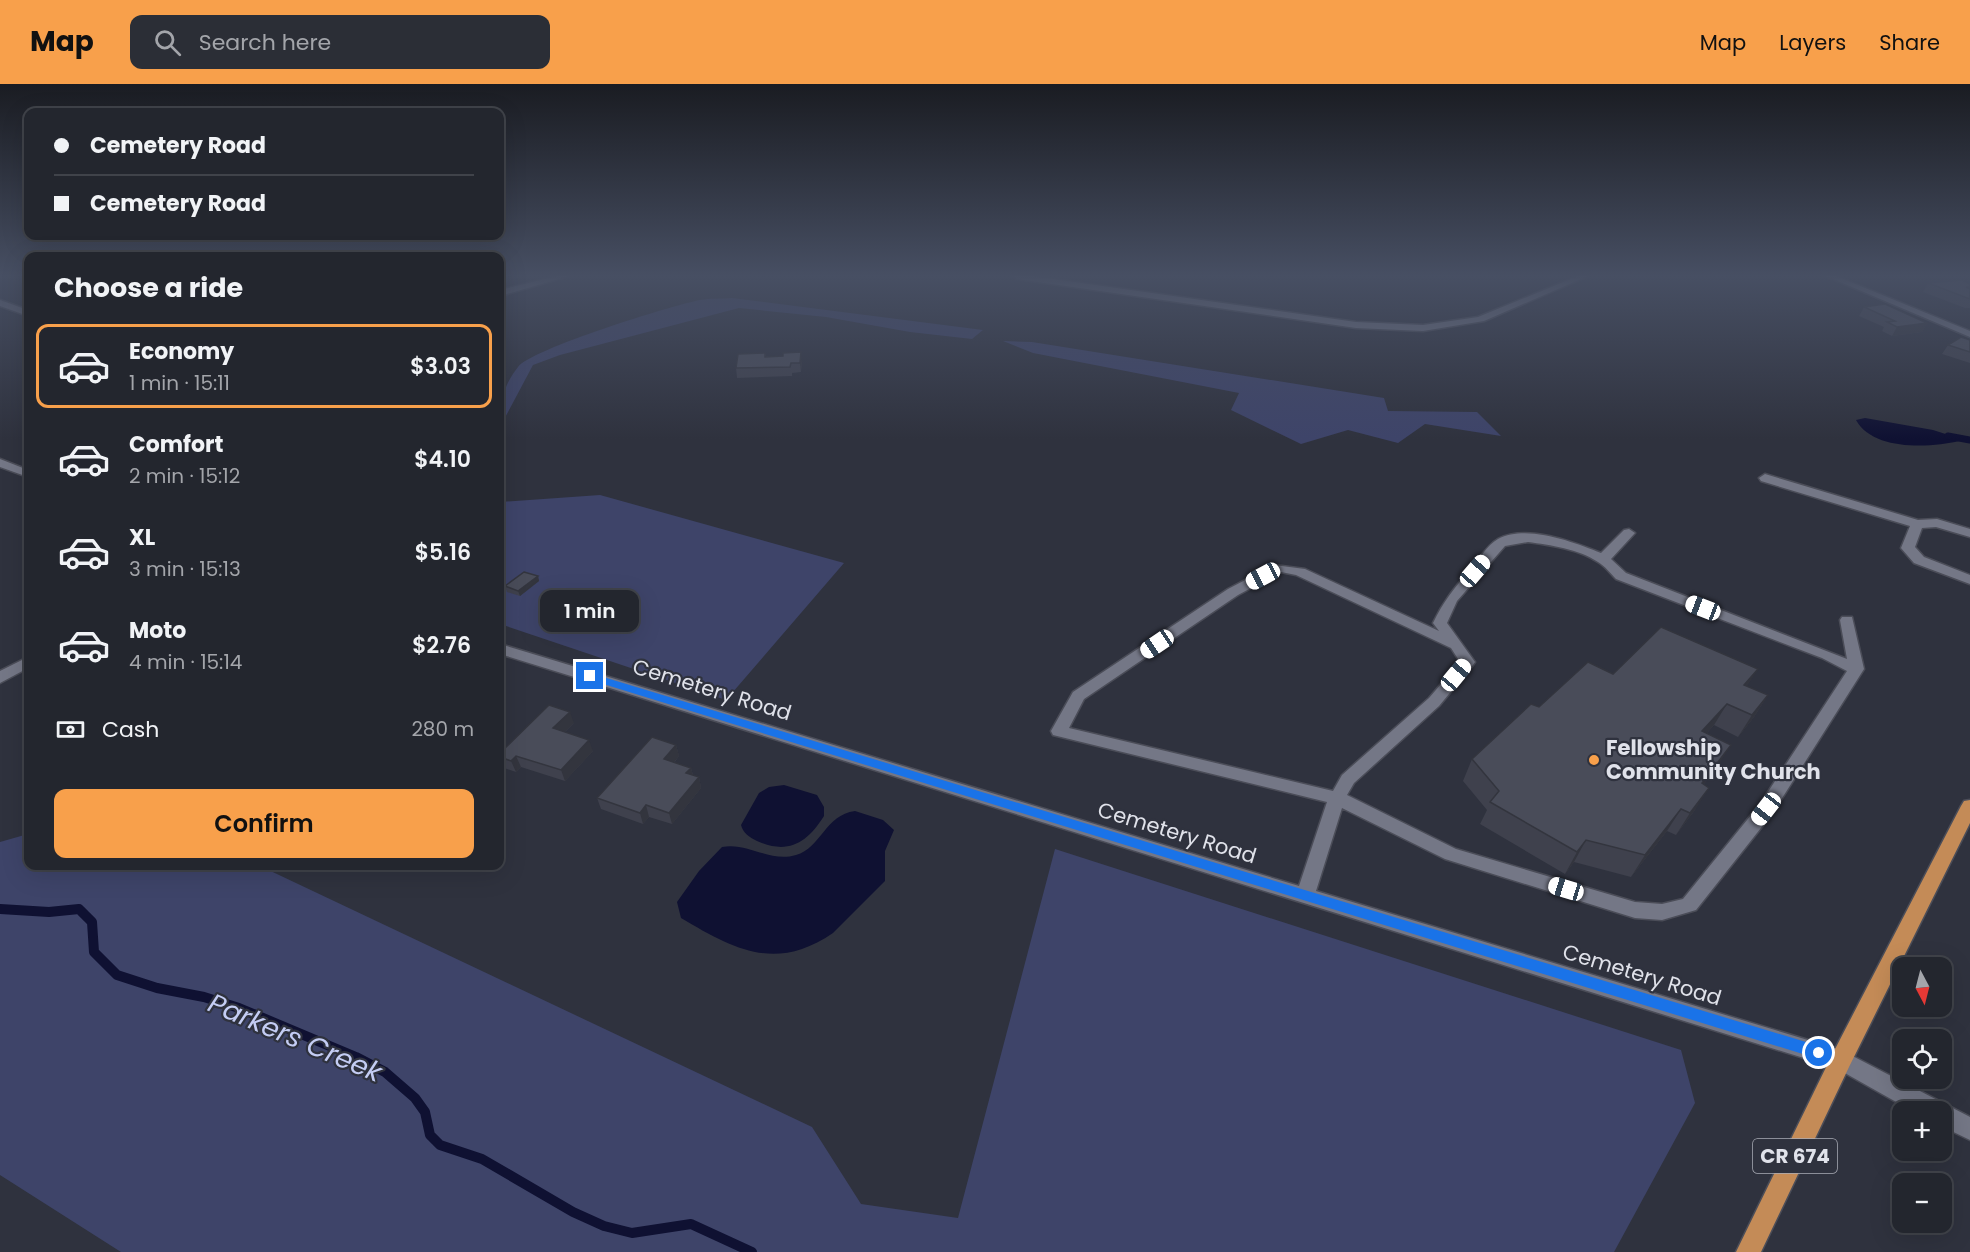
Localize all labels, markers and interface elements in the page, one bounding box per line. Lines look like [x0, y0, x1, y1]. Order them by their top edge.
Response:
search box [130, 15, 550, 69]
text: Map [30, 22, 94, 61]
icon: search [151, 26, 184, 59]
text: Search here [199, 27, 331, 58]
text: Map [1700, 28, 1746, 57]
text: Layers [1779, 28, 1846, 57]
text: Share [1879, 28, 1940, 57]
text: Cemetery Road [90, 130, 266, 161]
text: Cemetery Road [90, 188, 266, 219]
text: Choose a ride [54, 269, 243, 306]
text: Economy [129, 336, 234, 367]
icon: car [57, 339, 111, 393]
text: $3.03 [410, 351, 471, 382]
text: 1 min · 15:11 [129, 369, 230, 397]
text: Comfort [129, 429, 223, 460]
icon: car [57, 432, 111, 486]
text: $4.10 [414, 444, 471, 475]
text: 2 min · 15:12 [129, 462, 240, 490]
text: XL [129, 522, 155, 553]
icon: car [57, 525, 111, 579]
text: $5.16 [415, 537, 471, 568]
car [1456, 552, 1494, 590]
text: 3 min · 15:13 [129, 555, 241, 583]
car [1243, 560, 1283, 592]
callout: 1 min [540, 589, 640, 631]
car [1683, 593, 1723, 623]
text: 1 min [564, 597, 615, 625]
text: Moto [129, 615, 186, 646]
icon: car [57, 618, 111, 672]
car [1137, 626, 1177, 662]
text: $2.76 [412, 630, 471, 661]
text: 4 min · 15:14 [129, 648, 242, 676]
street label: Cemetery Road [629, 652, 795, 727]
car [1438, 655, 1474, 695]
route end [576, 662, 603, 689]
icon: cash [54, 713, 87, 746]
text: Cash [102, 714, 159, 745]
text: 280 m [411, 715, 474, 743]
place label: Fellowship Community Church [1606, 733, 1821, 786]
marker: Fellowship Community Church [1587, 753, 1601, 767]
button: Confirm [54, 789, 474, 858]
car [1748, 789, 1784, 829]
street label: Cemetery Road [1094, 795, 1260, 870]
car [1546, 875, 1586, 903]
street label: Cemetery Road [1559, 937, 1725, 1012]
north arrow [1892, 957, 1952, 1017]
map controls [1892, 957, 1952, 1233]
water label: Parkers Creek [203, 984, 389, 1091]
button: locate [1892, 1029, 1952, 1089]
route start [1805, 1039, 1832, 1066]
button: + [1892, 1101, 1952, 1161]
road number: CR 674 [1753, 1139, 1837, 1173]
button: − [1892, 1173, 1952, 1233]

